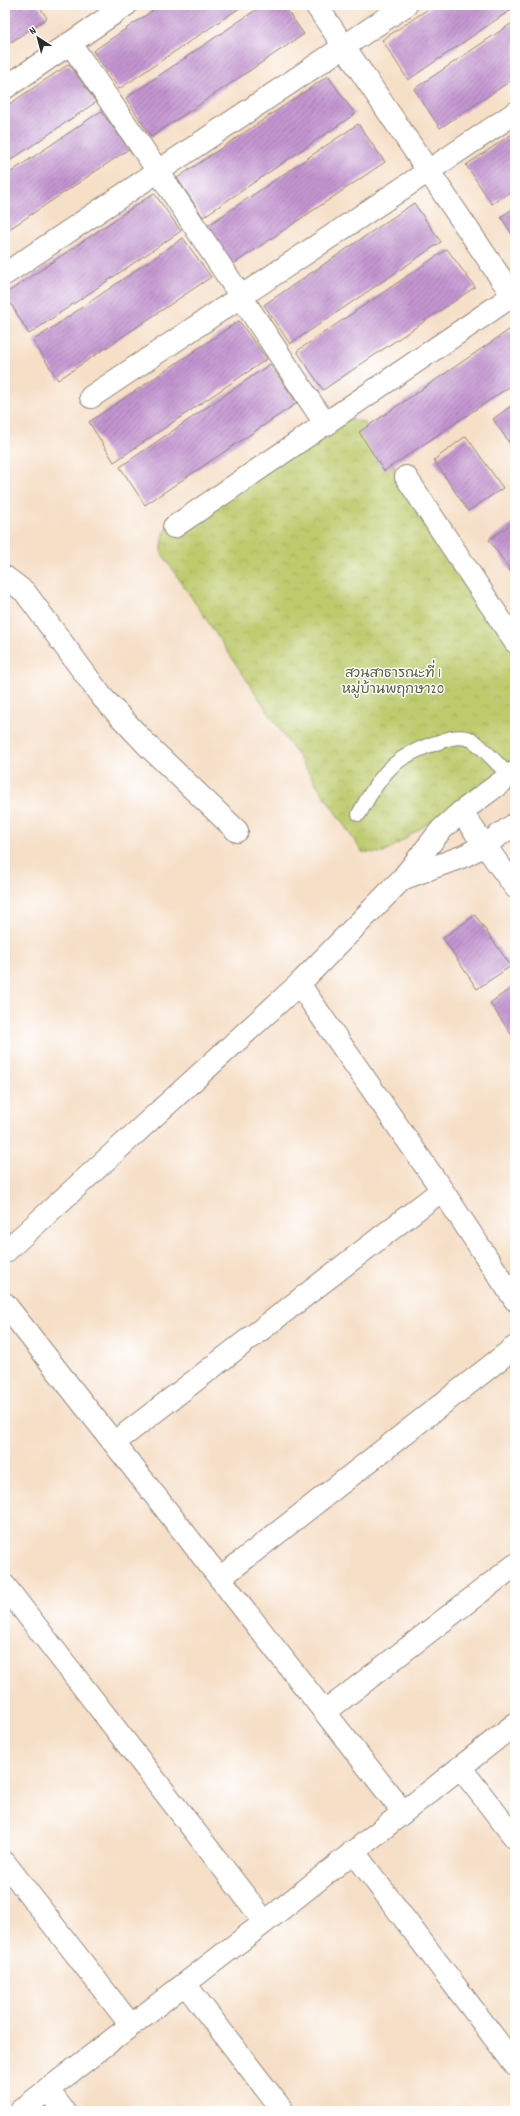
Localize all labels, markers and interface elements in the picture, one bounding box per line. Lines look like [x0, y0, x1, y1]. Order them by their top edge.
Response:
north arrow [18, 18, 58, 58]
text: N [26, 23, 41, 40]
park label: สวนสาธารณะที่ 1 หมู่บ้านพฤกษา20 [342, 659, 444, 700]

